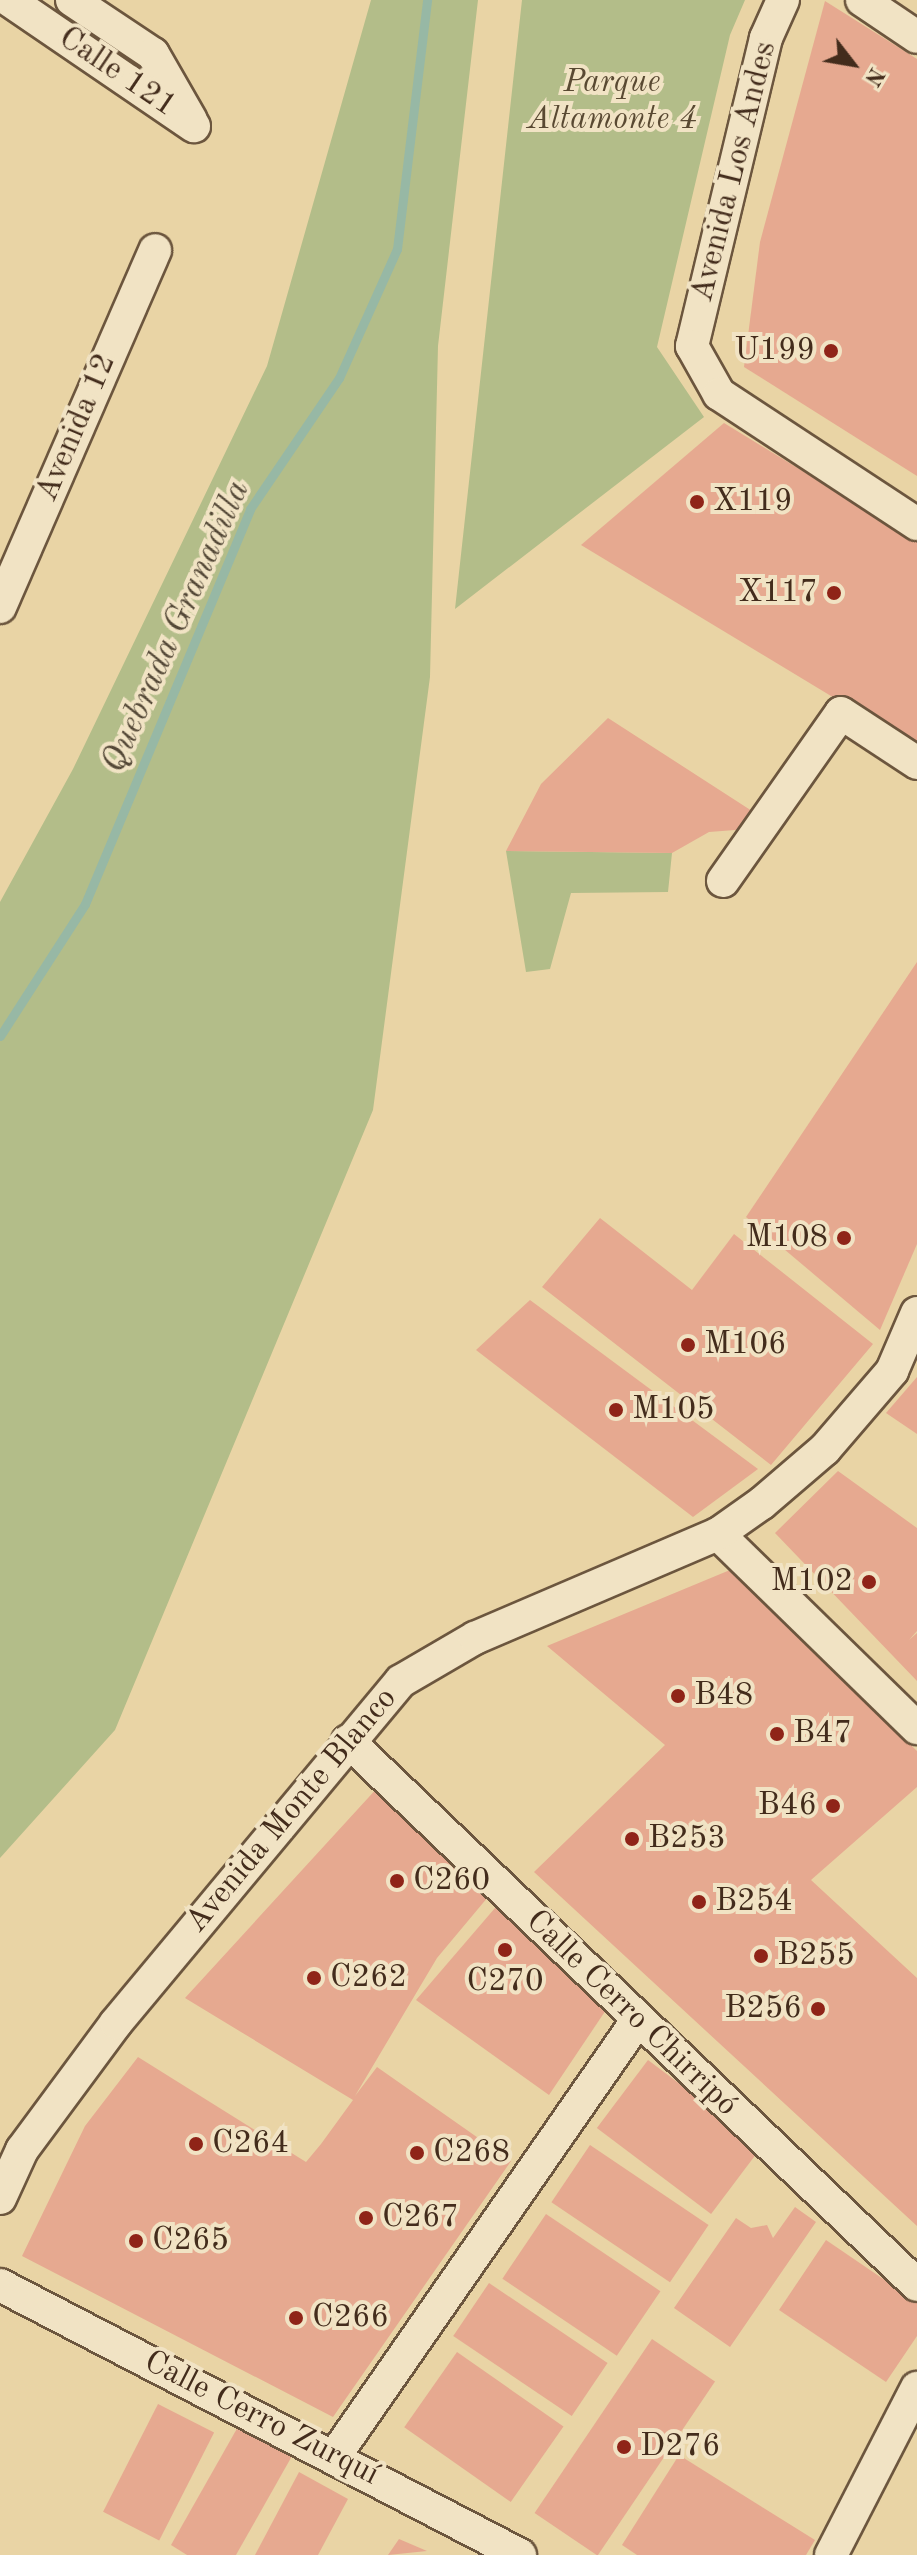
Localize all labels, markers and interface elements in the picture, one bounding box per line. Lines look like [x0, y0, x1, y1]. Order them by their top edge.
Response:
street label: Calle 121 [51, 20, 183, 126]
north arrow [813, 24, 893, 104]
street label: Avenida Los Andes [684, 38, 786, 306]
text: N [860, 63, 887, 89]
park label: Parque Altamonte 4 [527, 65, 697, 140]
place label: U199 [734, 332, 815, 370]
marker: U199 [822, 342, 840, 360]
street label: Avenida 12 [29, 348, 125, 508]
water label: Quebrada Granadilla [94, 475, 260, 779]
place label: X119 [713, 483, 793, 521]
marker: X119 [688, 493, 706, 511]
place label: X117 [738, 574, 818, 612]
marker: X117 [825, 584, 843, 602]
place label: M108 [746, 1219, 828, 1257]
marker: M108 [835, 1229, 853, 1247]
place label: M106 [704, 1326, 786, 1364]
marker: M106 [679, 1336, 697, 1354]
place label: M105 [632, 1391, 714, 1429]
marker: M105 [607, 1401, 625, 1419]
place label: M102 [771, 1563, 853, 1601]
marker: M102 [860, 1573, 878, 1591]
place label: B48 [694, 1677, 753, 1715]
street label: Avenida Monte Blanco [178, 1681, 406, 1941]
marker: B48 [669, 1687, 687, 1705]
place label: B47 [793, 1715, 852, 1753]
marker: B47 [768, 1725, 786, 1743]
place label: B46 [758, 1787, 817, 1825]
marker: B46 [824, 1797, 842, 1815]
place label: B253 [648, 1820, 726, 1858]
marker: B253 [623, 1830, 641, 1848]
place label: C260 [413, 1862, 490, 1900]
marker: C260 [388, 1872, 406, 1890]
place label: B254 [715, 1883, 793, 1921]
marker: B254 [690, 1893, 708, 1911]
street label: Calle Cerro Chirripó [517, 1903, 745, 2125]
place label: B255 [777, 1937, 855, 1975]
marker: C270 [496, 1941, 514, 1959]
marker: B255 [752, 1947, 770, 1965]
place label: C262 [330, 1959, 407, 1997]
place label: C270 [466, 1963, 544, 2001]
marker: C262 [305, 1969, 323, 1987]
place label: B256 [724, 1990, 802, 2028]
marker: B256 [809, 2000, 827, 2018]
place label: C264 [212, 2125, 289, 2163]
place label: C268 [433, 2134, 510, 2172]
marker: C264 [187, 2135, 205, 2153]
marker: C268 [408, 2144, 426, 2162]
place label: C267 [382, 2199, 459, 2237]
marker: C267 [357, 2209, 375, 2227]
place label: C265 [152, 2222, 229, 2260]
marker: C265 [127, 2232, 145, 2250]
place label: C266 [312, 2299, 389, 2337]
marker: C266 [287, 2309, 305, 2327]
street label: Calle Cerro Zurquí [137, 2343, 385, 2495]
place label: D276 [640, 2428, 721, 2466]
marker: D276 [615, 2438, 633, 2456]

